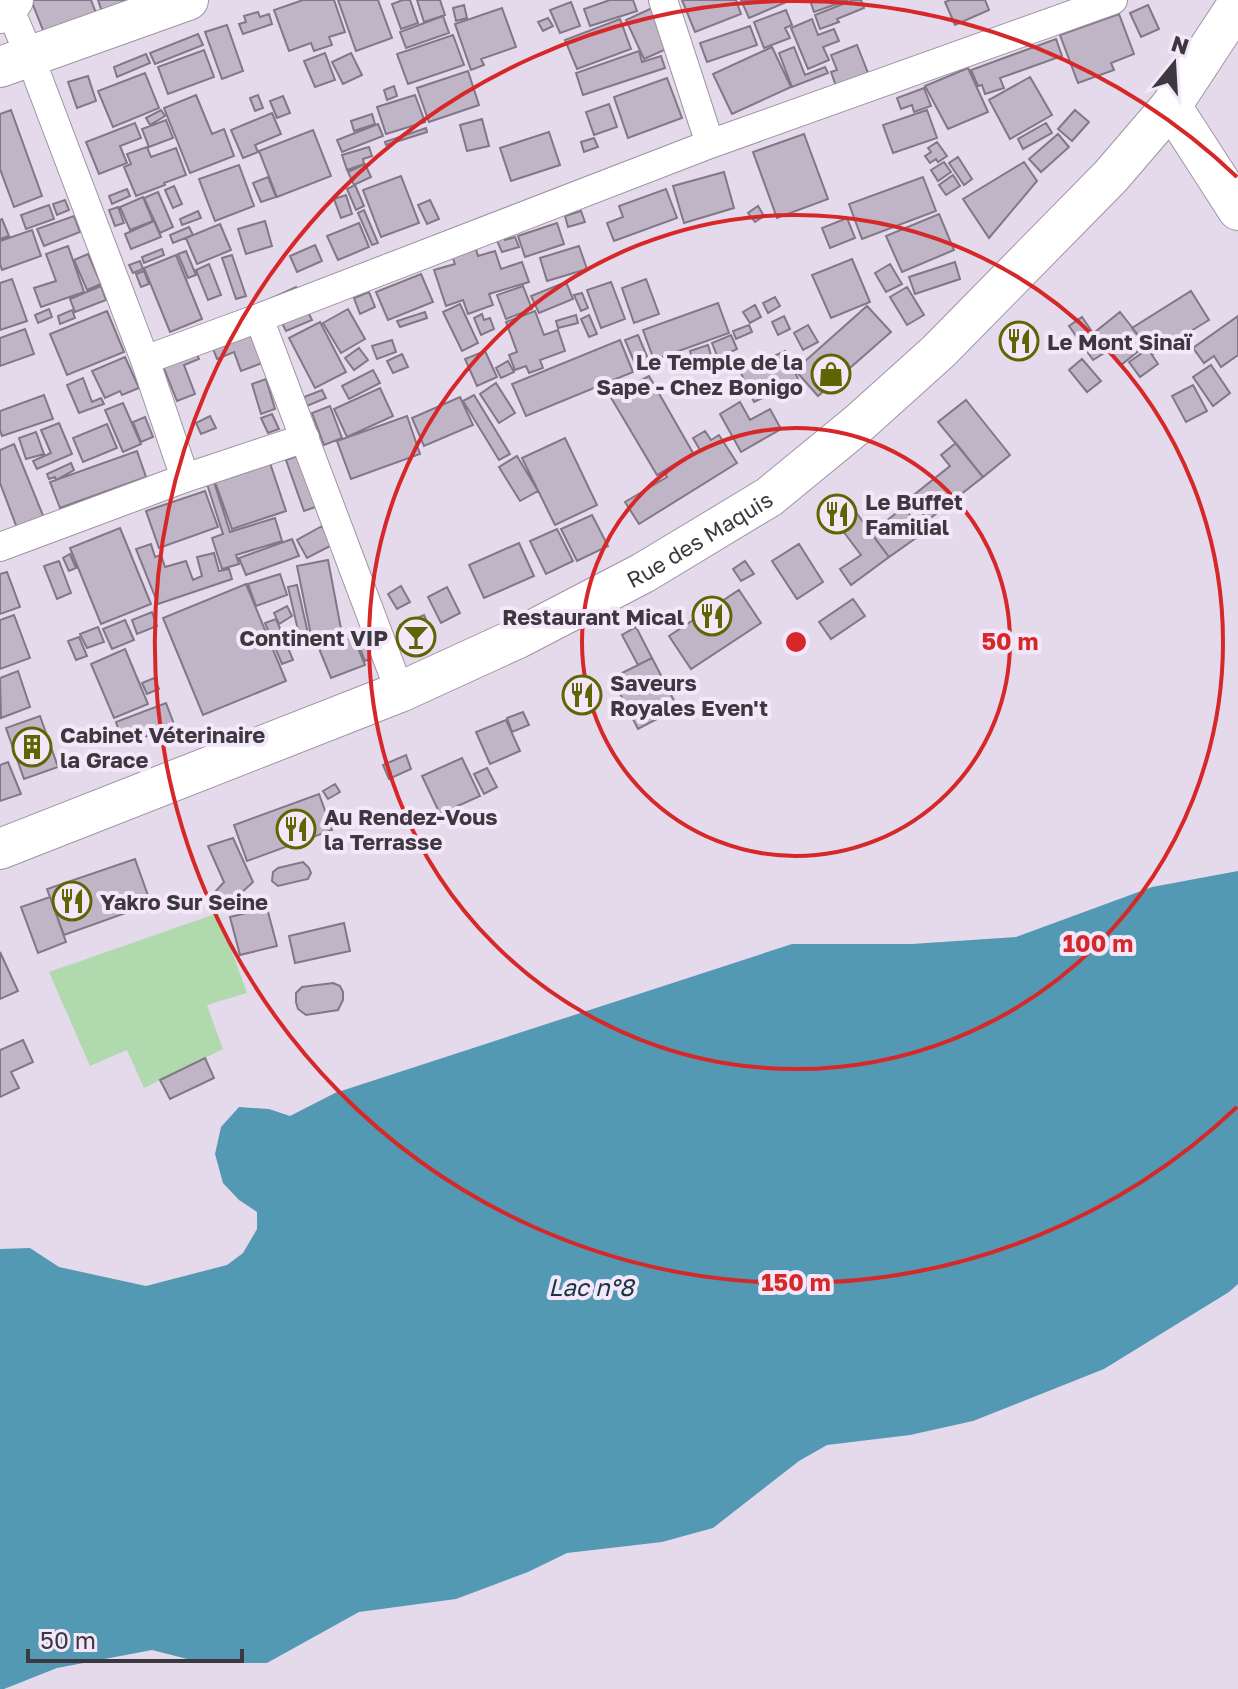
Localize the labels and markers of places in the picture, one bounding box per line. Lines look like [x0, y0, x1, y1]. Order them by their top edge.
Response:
restaurant icon: Le Mont Sinaï [998, 320, 1040, 362]
place label: Le Mont Sinaï [1047, 328, 1193, 355]
place label: Le Temple de la Sape - Chez Bonigo [596, 348, 803, 400]
shop icon: Le Temple de la Sape - Chez Bonigo [810, 353, 852, 395]
place label: Le Buffet Familial [865, 488, 963, 540]
restaurant icon: Le Buffet Familial [816, 493, 858, 535]
restaurant icon: Restaurant Mical [691, 595, 733, 637]
place label: Restaurant Mical [502, 603, 684, 630]
bar icon: Continent VIP [395, 616, 437, 658]
place label: Continent VIP [239, 624, 388, 651]
centre of rings [782, 628, 810, 656]
place label: Saveurs Royales Even't [610, 669, 768, 721]
restaurant icon: Saveurs Royales Even't [561, 674, 603, 716]
place label: Cabinet Véterinaire la Grace [60, 721, 265, 773]
building icon: Cabinet Véterinaire la Grace [11, 726, 53, 768]
place label: Au Rendez-Vous la Terrasse [324, 803, 498, 855]
restaurant icon: Au Rendez-Vous la Terrasse [275, 808, 317, 850]
restaurant icon: Yakro Sur Seine [51, 880, 93, 922]
place label: Yakro Sur Seine [100, 888, 268, 915]

